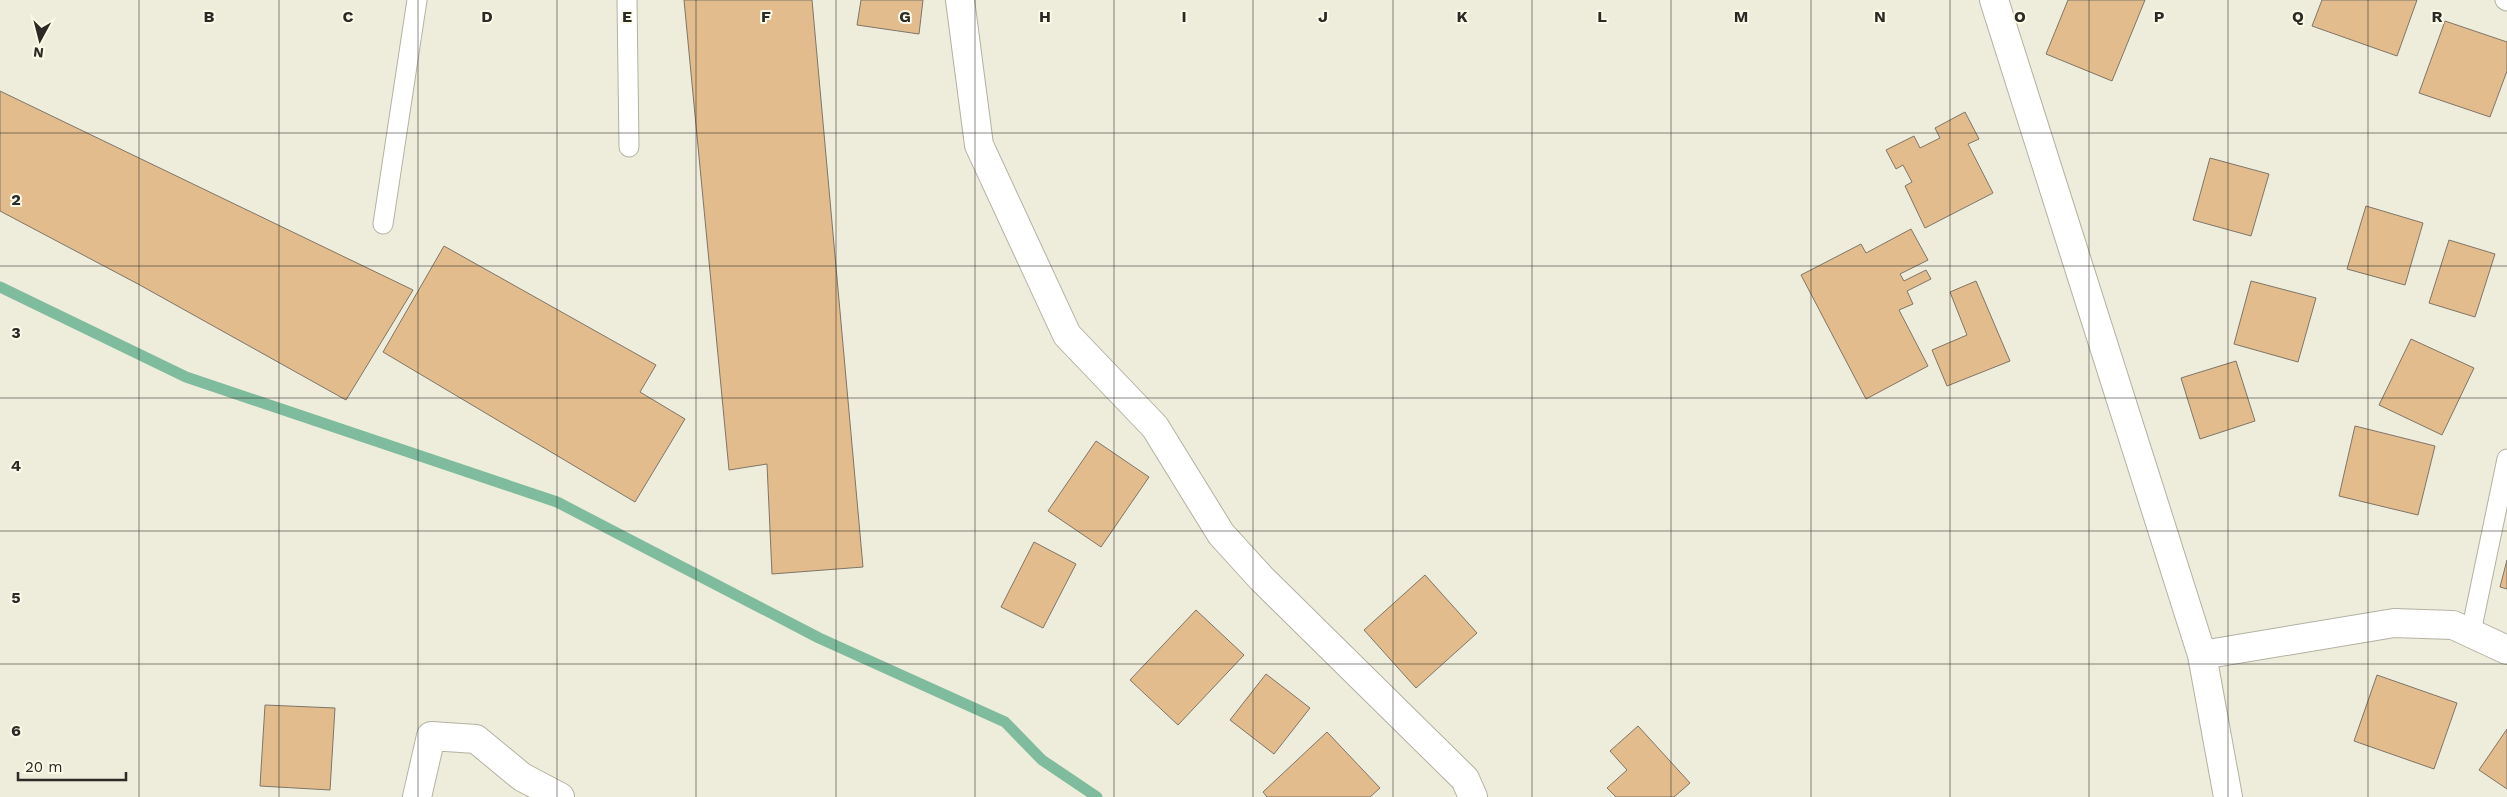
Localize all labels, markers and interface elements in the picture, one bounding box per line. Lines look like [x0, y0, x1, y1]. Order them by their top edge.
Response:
text: B [204, 7, 215, 26]
text: C [343, 7, 354, 26]
text: D [481, 7, 493, 26]
text: E [622, 7, 632, 26]
text: F [761, 7, 771, 26]
text: G [899, 7, 911, 26]
text: H [1039, 7, 1051, 26]
text: I [1181, 7, 1187, 26]
text: J [1318, 7, 1328, 26]
text: K [1456, 7, 1468, 26]
text: L [1597, 7, 1607, 26]
text: M [1734, 7, 1748, 26]
text: N [1874, 7, 1886, 26]
text: O [2014, 7, 2026, 26]
text: P [2154, 7, 2165, 26]
text: Q [2292, 7, 2304, 26]
text: R [2431, 7, 2443, 26]
north arrow [15, 15, 65, 65]
text: N [32, 44, 45, 61]
text: 2 [11, 190, 21, 209]
text: 3 [11, 323, 21, 342]
text: 4 [11, 456, 21, 475]
text: 5 [11, 588, 21, 607]
text: 6 [11, 721, 21, 740]
scale bar [18, 750, 125, 782]
text: 20 m [25, 758, 63, 776]

